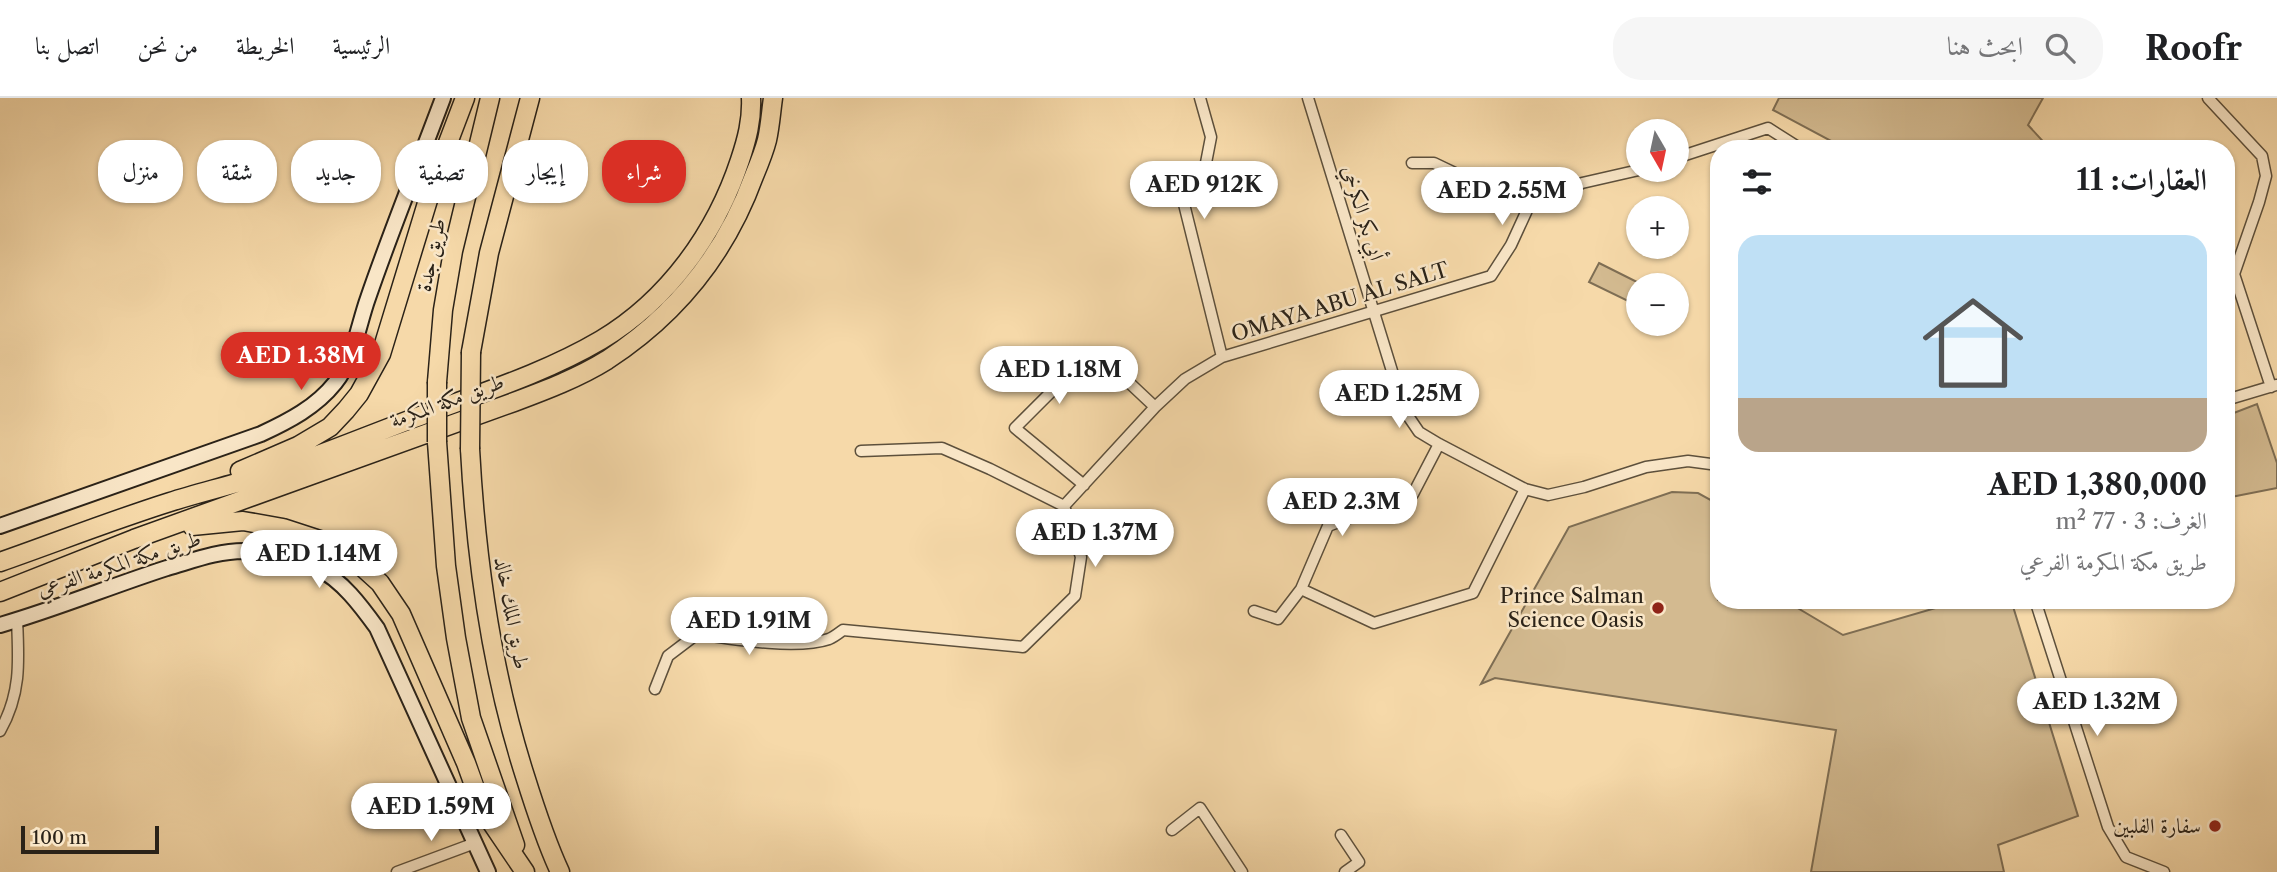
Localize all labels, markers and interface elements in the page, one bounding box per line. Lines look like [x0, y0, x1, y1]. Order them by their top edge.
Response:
search box [1613, 17, 2103, 80]
text: Roofr [2145, 28, 2242, 69]
icon: search [2041, 29, 2079, 67]
text: ابحث هنا [1947, 30, 2023, 62]
text: اتصل بنا [35, 31, 99, 60]
text: من نحن [137, 31, 198, 60]
text: الخريطة [236, 31, 294, 60]
text: الرئيسية [332, 31, 390, 60]
north arrow [1626, 119, 1689, 182]
map controls [1626, 119, 1689, 336]
chip: منزل [98, 140, 183, 203]
chip: شقة [197, 140, 277, 203]
chip: جديد [291, 140, 381, 203]
chip: تصفية [395, 140, 488, 203]
chip: إيجار [502, 140, 588, 203]
chip: شراء [602, 140, 686, 203]
text: العقارات: 11 [2076, 161, 2207, 198]
pin: AED 912K [1132, 162, 1276, 221]
street label: أبي بكر الكرخي [1332, 162, 1392, 265]
icon: filters [1738, 163, 1776, 201]
pin: AED 2.55M [1422, 167, 1582, 227]
text: AED 912K [1146, 170, 1262, 198]
text: AED 2.55M [1437, 176, 1567, 204]
button: + [1626, 196, 1689, 259]
street label: طريق جدة [411, 216, 451, 294]
street label: OMAYA ABU AL SALT [1228, 256, 1452, 346]
button: − [1626, 273, 1689, 336]
icon: home [1910, 280, 2036, 406]
pin: AED 1.38M [221, 332, 381, 392]
text: AED 1.38M [237, 341, 365, 369]
pin: AED 1.18M [979, 346, 1139, 406]
text: AED 1.18M [996, 355, 1122, 383]
street label: طريق مكة المكرمة [386, 368, 508, 434]
pin: AED 1.25M [1319, 370, 1479, 430]
text: AED 1.25M [1335, 379, 1463, 407]
text: AED 1,380,000 [1987, 466, 2207, 503]
pin: AED 2.3M [1270, 478, 1414, 538]
text: AED 2.3M [1283, 487, 1401, 515]
text: الغرف: 3 · 77 m² [2055, 507, 2207, 535]
pin: AED 1.37M [1015, 510, 1175, 569]
text: AED 1.37M [1032, 518, 1158, 546]
street label: طريق مكة المكرمة الفرعي [34, 525, 206, 607]
pin: AED 1.14M [239, 531, 399, 590]
text: AED 1.14M [256, 539, 382, 567]
text: طريق مكة المكرمة الفرعي [2020, 548, 2207, 576]
street label: طريق الملك خالد [489, 555, 535, 671]
place label: Prince Salman Science Oasis [1500, 583, 1644, 632]
pin: AED 1.91M [669, 598, 829, 657]
marker: Prince Salman Science Oasis [1650, 600, 1666, 616]
text: AED 1.91M [687, 606, 811, 634]
pin: AED 1.32M [2017, 678, 2177, 738]
text: AED 1.32M [2033, 687, 2161, 715]
pin: AED 1.59M [351, 784, 511, 843]
text: AED 1.59M [367, 792, 495, 820]
place label: سفارة الفلبين [2113, 813, 2201, 839]
marker: سفارة الفلبين [2207, 818, 2223, 834]
scale bar [21, 823, 159, 855]
text: 100 m [32, 826, 87, 849]

